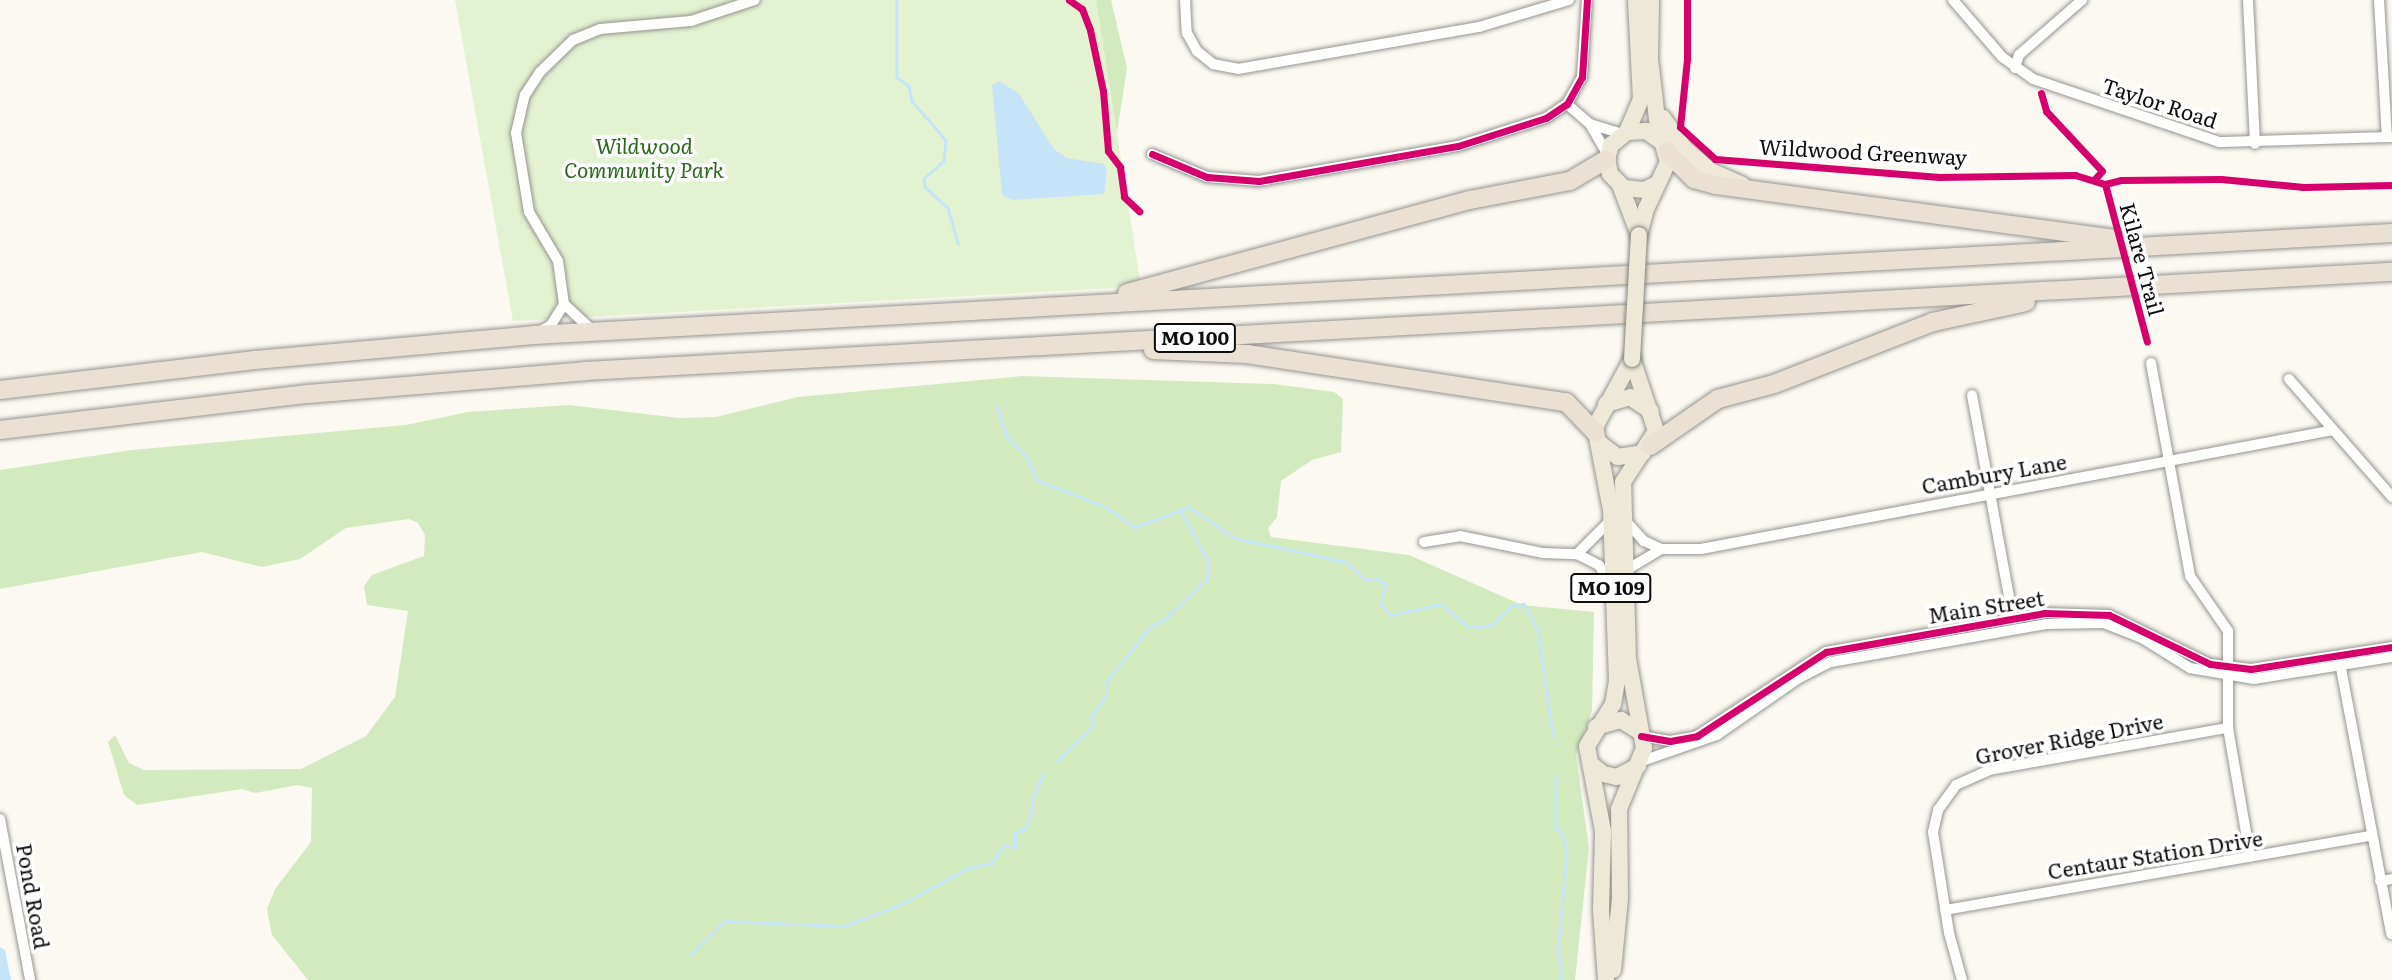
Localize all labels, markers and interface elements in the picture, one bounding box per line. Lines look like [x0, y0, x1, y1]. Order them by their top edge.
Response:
street label: Taylor Road [2099, 72, 2221, 132]
park label: Wildwood Community Park [564, 132, 724, 182]
street label: Wildwood Greenway [1758, 133, 1968, 169]
street label: Kilare Trail [2116, 200, 2170, 318]
road number: MO 100 [1153, 322, 1237, 354]
street label: Cambury Lane [1920, 448, 2068, 498]
road number: MO 109 [1569, 572, 1653, 604]
street label: Main Street [1926, 584, 2046, 628]
street label: Grover Ridge Drive [1973, 707, 2165, 769]
street label: Centaur Station Drive [2046, 825, 2264, 883]
street label: Pond Road [12, 841, 56, 951]

